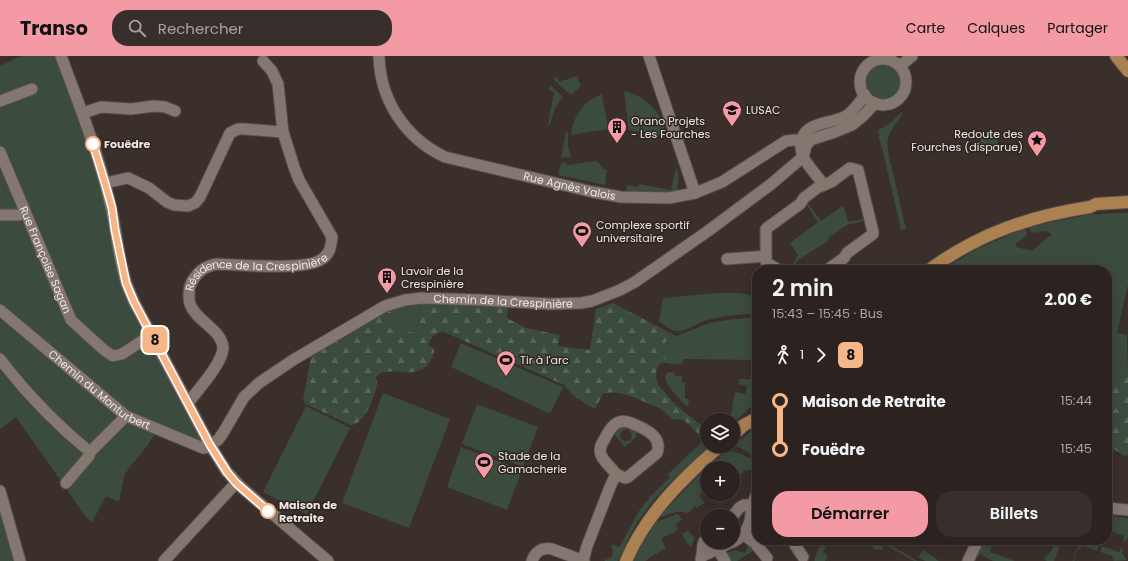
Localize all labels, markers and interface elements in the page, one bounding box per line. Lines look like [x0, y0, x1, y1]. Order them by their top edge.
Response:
search box [112, 10, 392, 46]
text: Transo [20, 15, 88, 42]
icon: search [126, 17, 148, 39]
text: Rechercher [158, 18, 243, 39]
text: Carte [906, 18, 945, 38]
text: Calques [967, 18, 1025, 38]
text: Partager [1047, 18, 1108, 38]
school or university icon: LUSAC [721, 99, 743, 127]
place label: LUSAC [746, 102, 781, 118]
place label: Orano Projets - Les Fourches [631, 113, 711, 142]
building icon: Orano Projets - Les Fourches [606, 116, 628, 144]
place label: Redoute des Fourches (disparue) [911, 126, 1023, 155]
place icon: Redoute des Fourches (disparue) [1026, 129, 1048, 157]
marker: Fouëdre [85, 136, 101, 152]
place label: Fouëdre [104, 136, 150, 152]
street label: Rue Agnès Valois [522, 168, 617, 204]
street label: Rue Françoise Sagan [16, 203, 75, 316]
place label: Complexe sportif universitaire [596, 217, 690, 246]
sports icon: Complexe sportif universitaire [571, 220, 593, 248]
street label: Résidence de la Crespinière [181, 249, 332, 292]
place label: Lavoir de la Crespinière [401, 263, 464, 292]
building icon: Lavoir de la Crespinière [376, 266, 398, 294]
text: 2 min [772, 273, 834, 304]
text: 2.00 € [1045, 289, 1092, 310]
street label: Chemin de la Crespinière [433, 290, 573, 312]
text: 15:43 – 15:45 · Bus [772, 304, 883, 323]
line badge: 8 [142, 327, 168, 353]
text: 8 [150, 330, 160, 350]
icon: walk [772, 344, 794, 366]
icon: forward [810, 344, 832, 366]
text: 1 [800, 345, 804, 364]
text: 8 [846, 345, 855, 365]
street label: Chemin du Monturbert [45, 346, 153, 433]
sports icon: Tir à l'arc [495, 349, 517, 377]
place label: Tir à l'arc [520, 352, 569, 368]
text: Maison de Retraite [802, 391, 946, 412]
text: 15:44 [1061, 391, 1092, 410]
map controls [700, 413, 740, 549]
button: layers [700, 413, 740, 453]
text: Fouëdre [802, 439, 865, 460]
text: 15:45 [1061, 439, 1092, 458]
place label: Stade de la Gamacherie [498, 448, 567, 477]
sports icon: Stade de la Gamacherie [473, 451, 495, 479]
button: + [700, 461, 740, 501]
button: Démarrer [772, 491, 928, 537]
button: Billets [936, 491, 1092, 537]
place label: Maison de Retraite [279, 497, 337, 526]
marker: Maison de Retraite [260, 503, 276, 519]
button: − [700, 509, 740, 549]

